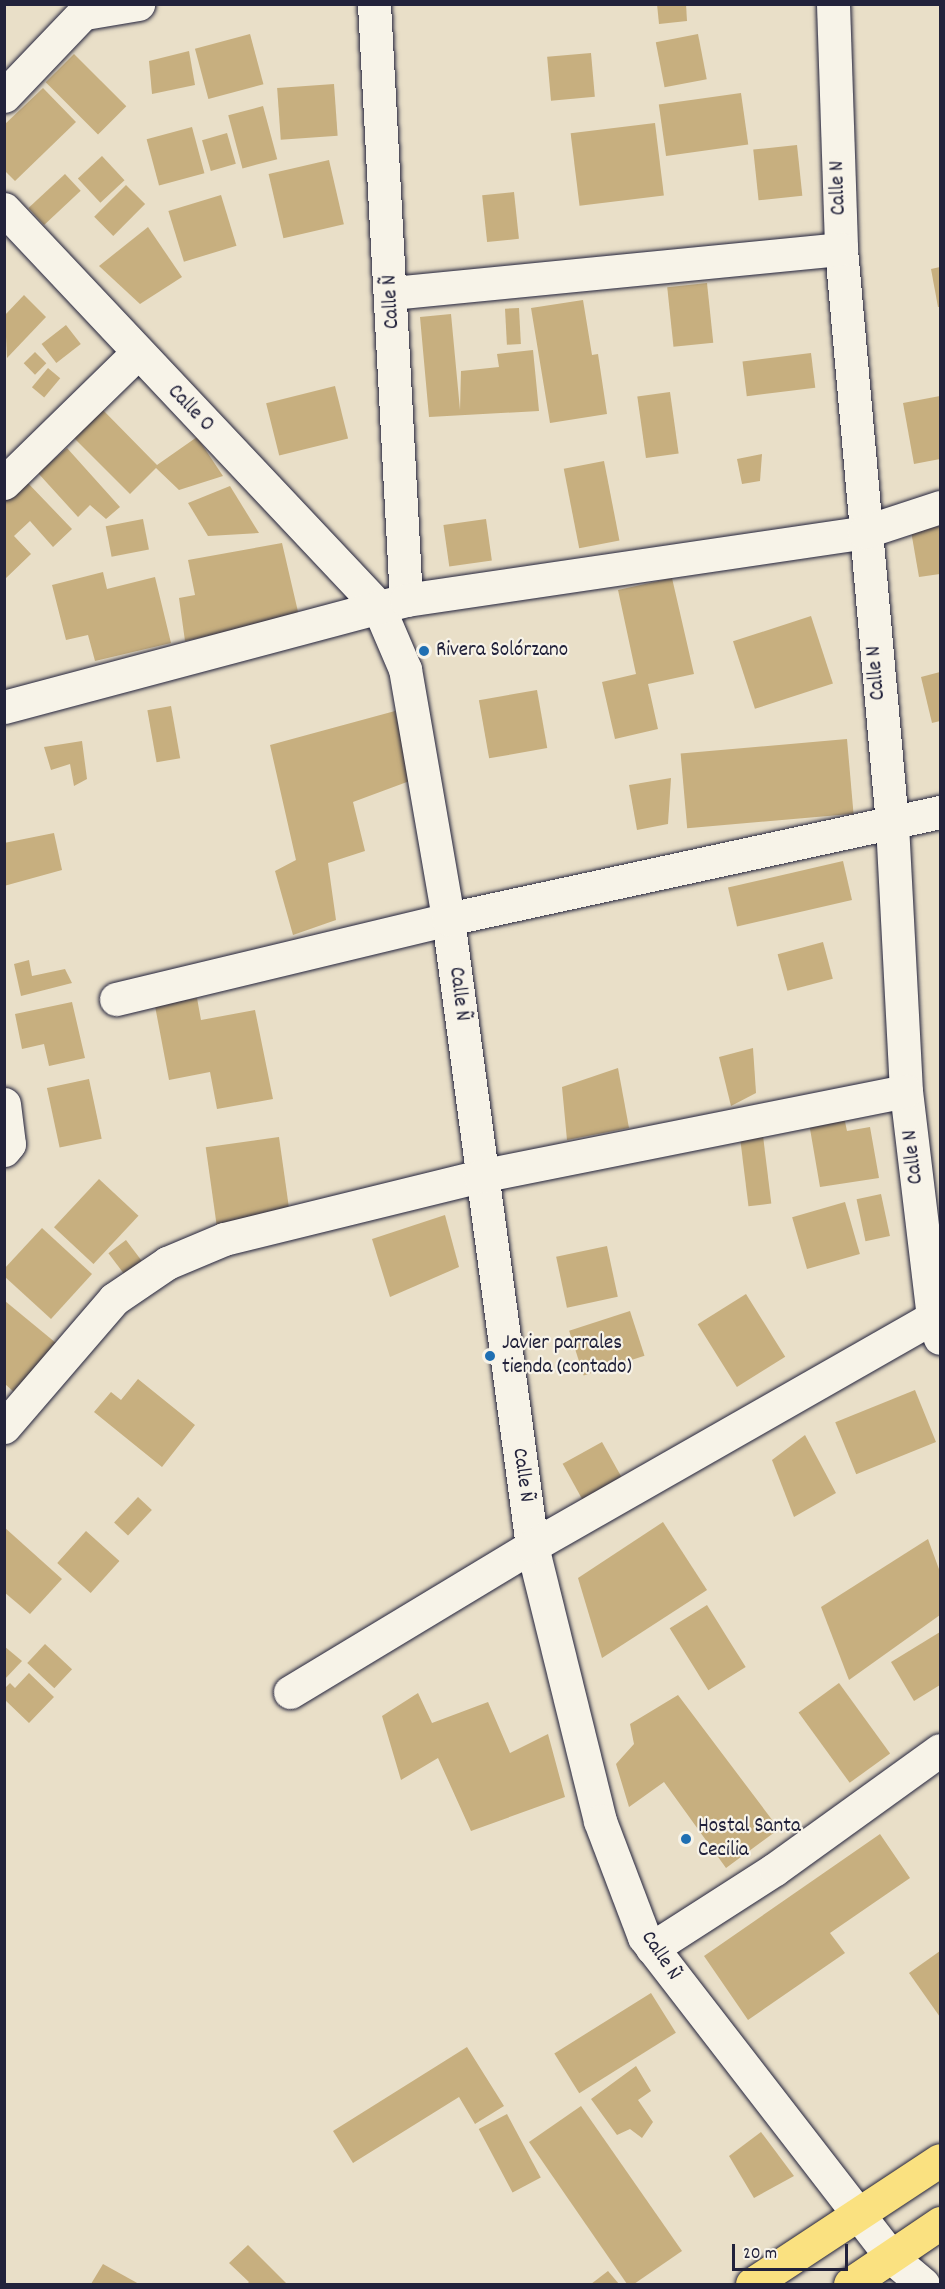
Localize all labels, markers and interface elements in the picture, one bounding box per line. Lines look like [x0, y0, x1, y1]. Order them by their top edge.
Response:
street label: Calle N [825, 160, 853, 216]
street label: Calle Ñ [378, 274, 406, 330]
street label: Calle O [161, 380, 219, 438]
place label: Rivera Solórzano [436, 638, 568, 664]
marker: Rivera Solórzano [417, 644, 431, 658]
street label: Calle N [862, 645, 892, 701]
street label: Calle Ñ [442, 966, 474, 1022]
street label: Calle N [898, 1128, 930, 1186]
place label: Javier parrales tienda (contado) [502, 1331, 632, 1381]
marker: Javier parrales tienda (contado) [483, 1349, 497, 1363]
street label: Calle Ñ [506, 1447, 538, 1503]
place label: Hostal Santa Cecilia [698, 1814, 801, 1864]
marker: Hostal Santa Cecilia [679, 1832, 693, 1846]
street label: Calle Ñ [634, 1927, 686, 1985]
scale bar [735, 2232, 850, 2270]
text: 20 m [743, 2242, 777, 2267]

